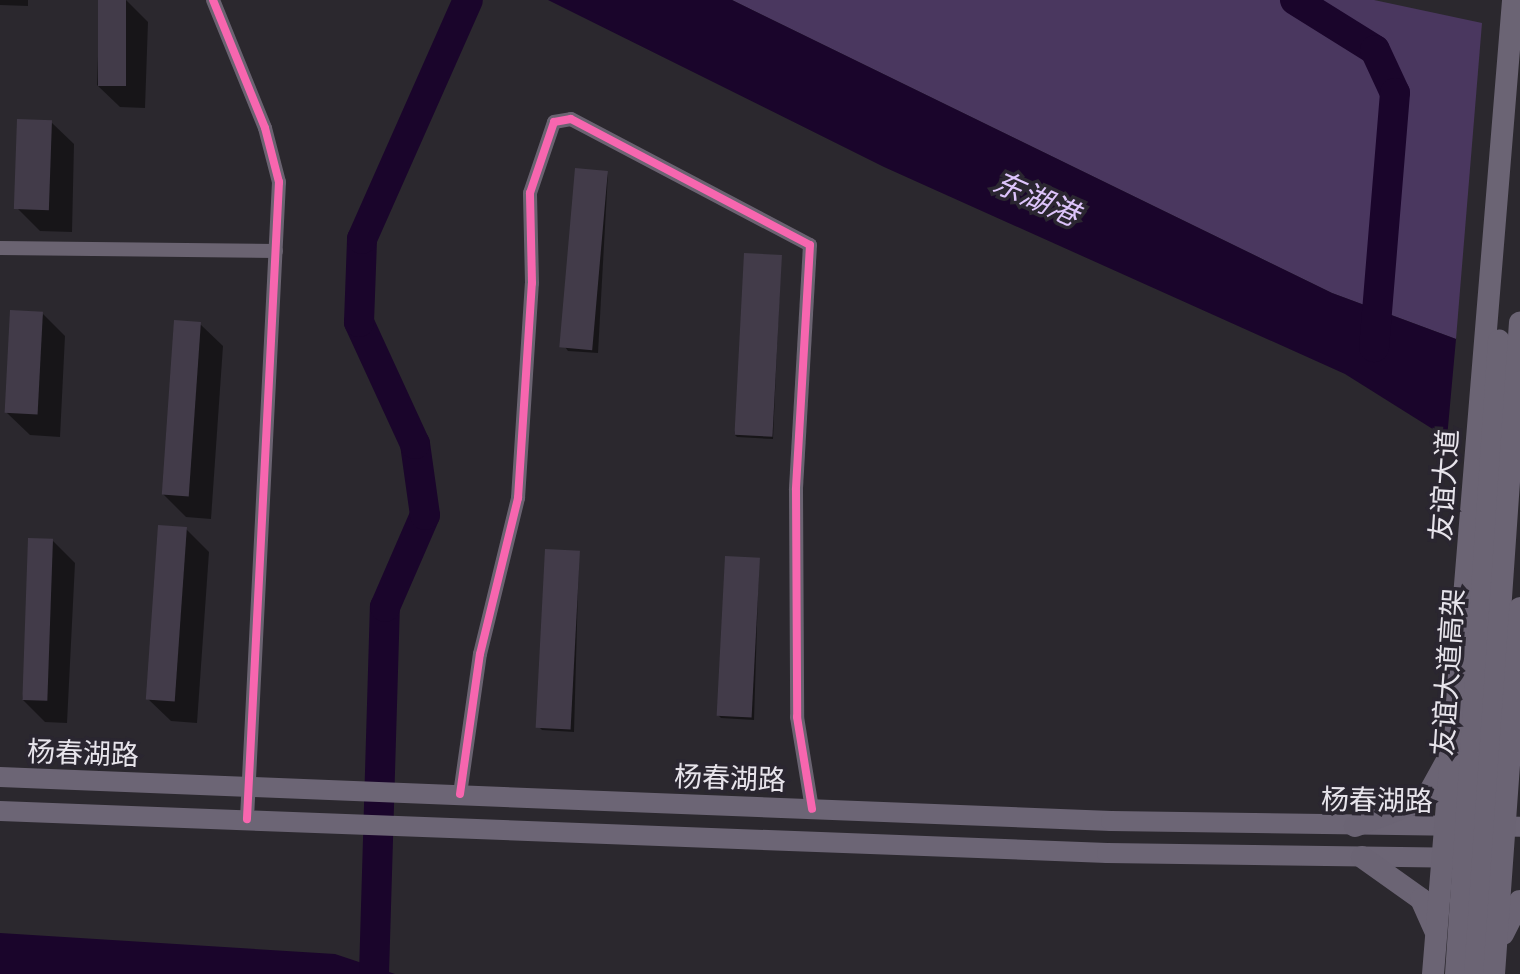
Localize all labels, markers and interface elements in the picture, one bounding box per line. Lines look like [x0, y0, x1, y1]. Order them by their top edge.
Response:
water label: 东湖港 [988, 163, 1084, 233]
street label: 友谊大道 [1422, 428, 1464, 542]
street label: 友谊大道高架 [1424, 587, 1470, 757]
street label: 杨春湖路 [26, 733, 140, 771]
street label: 杨春湖路 [673, 758, 787, 796]
street label: 杨春湖路 [1321, 781, 1433, 817]

